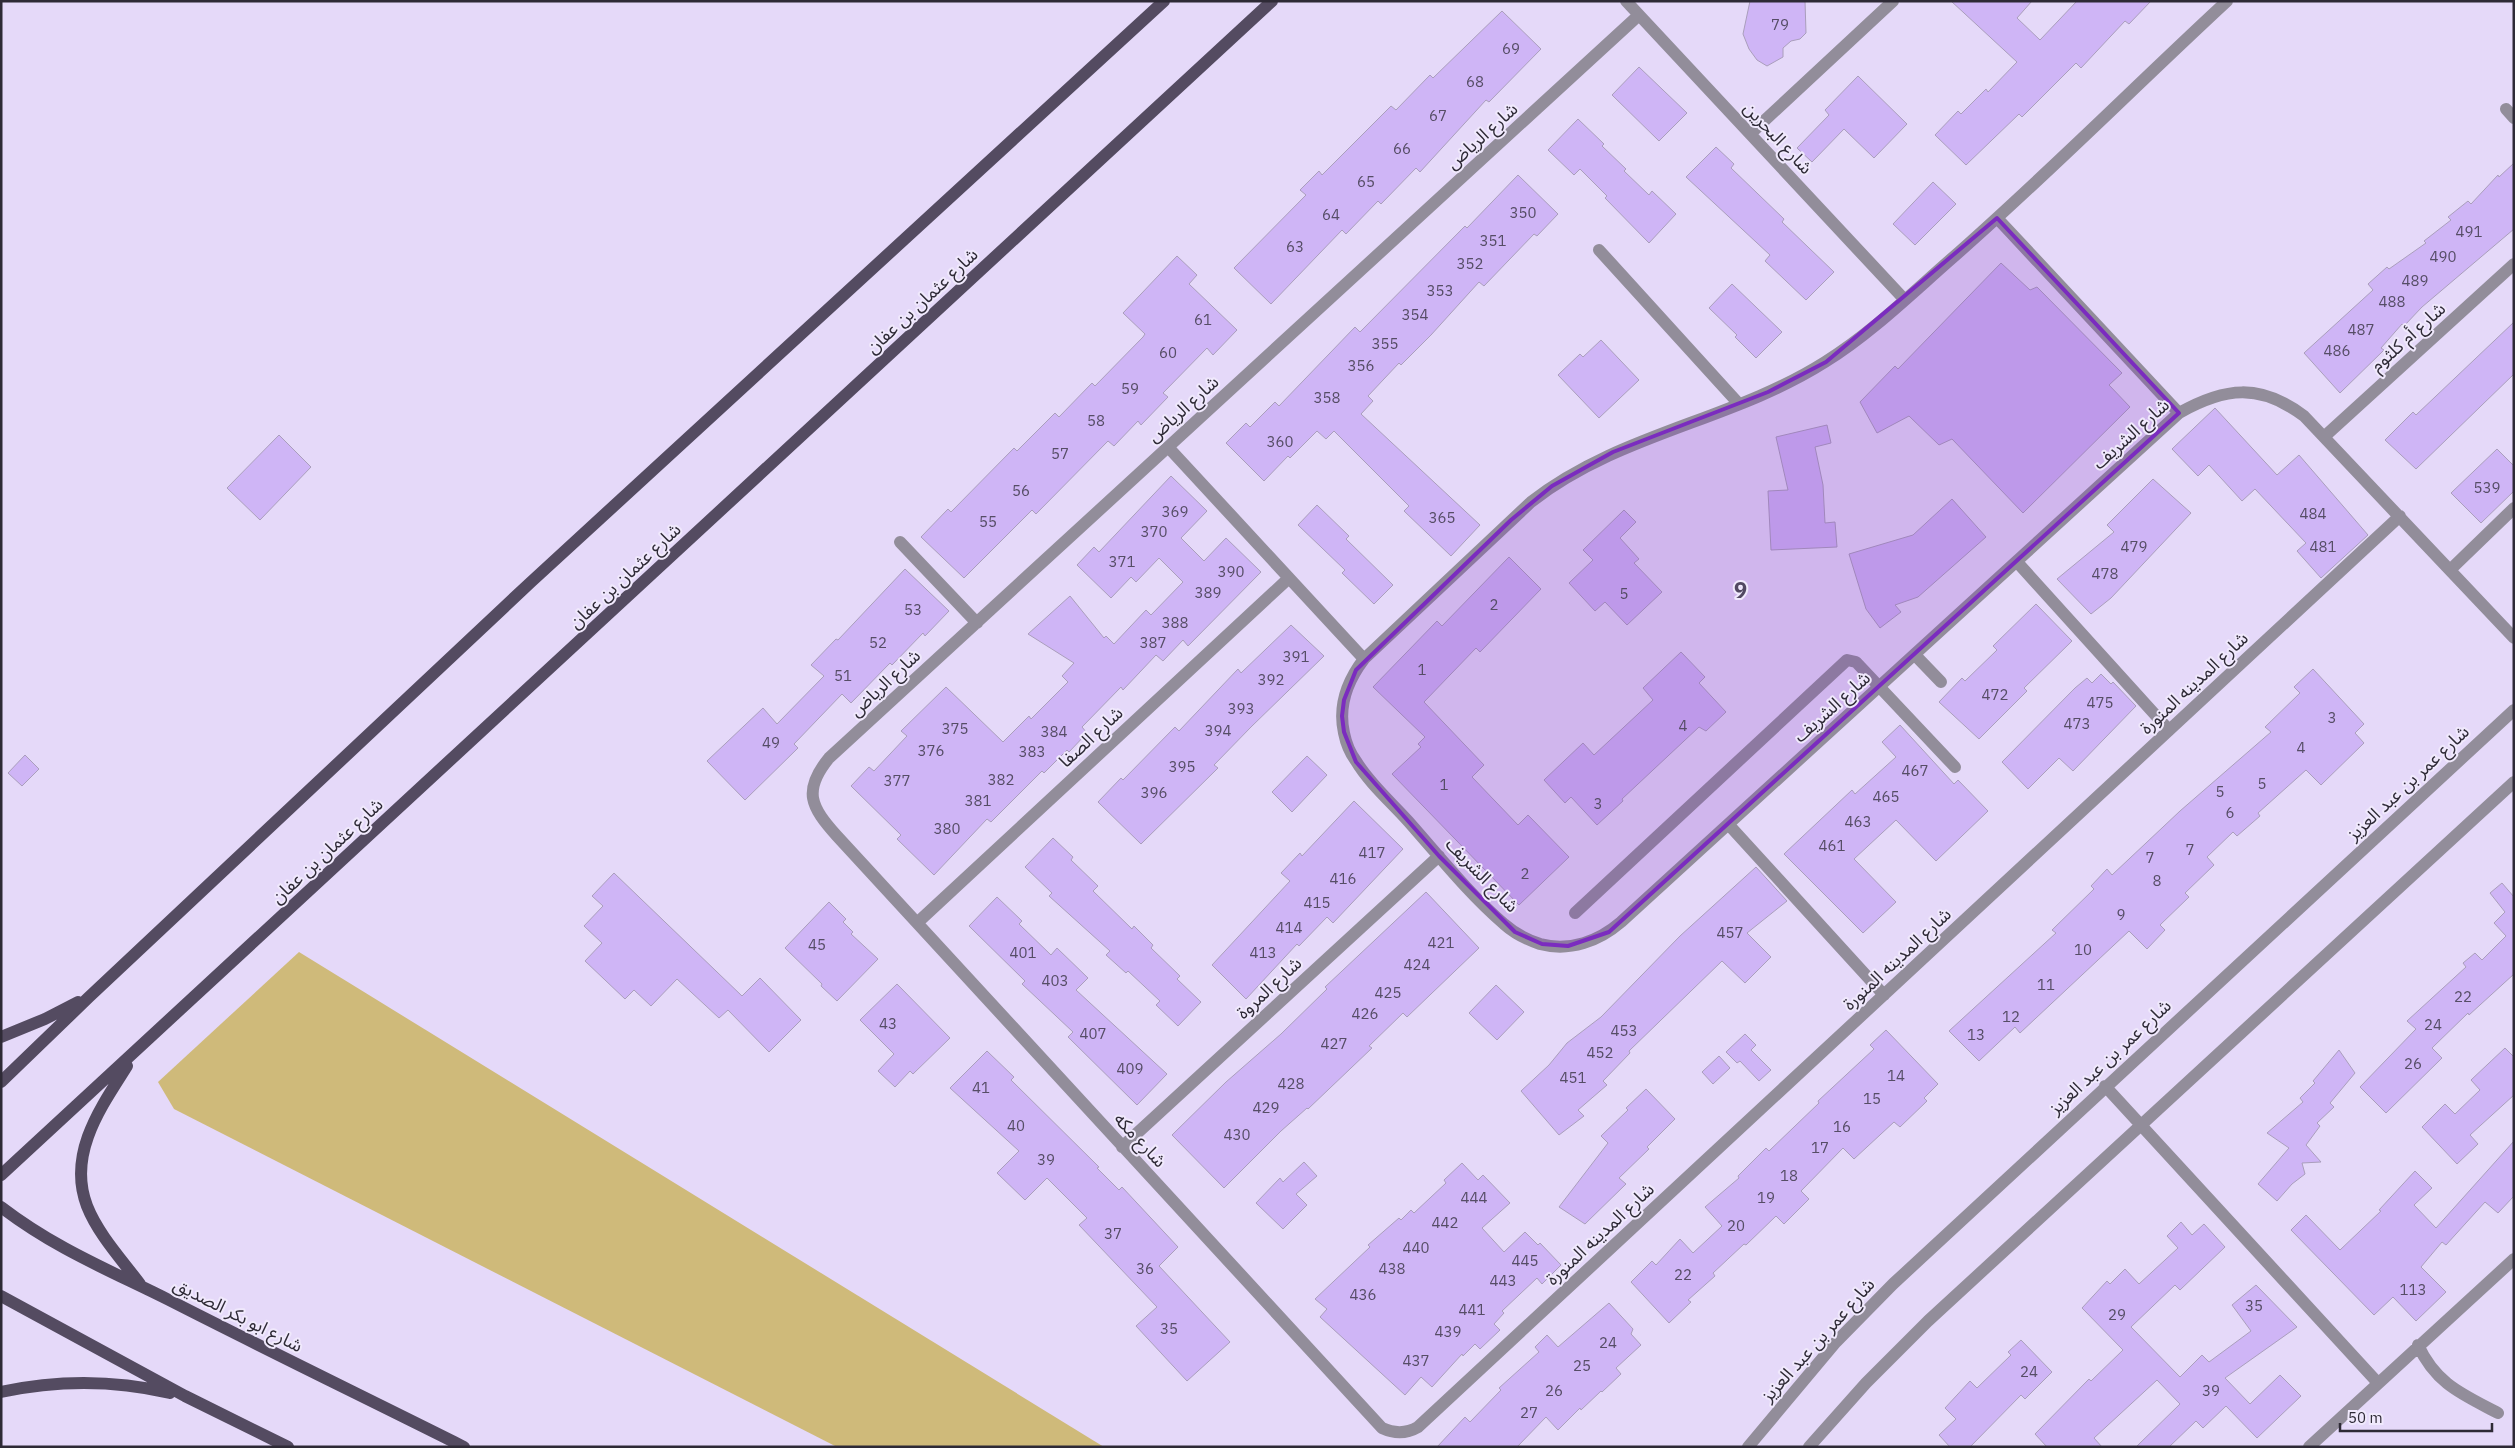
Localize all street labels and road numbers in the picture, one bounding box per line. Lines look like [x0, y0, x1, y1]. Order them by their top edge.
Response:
street label: شارع الرياض [1441, 97, 1524, 176]
street label: شارع البحرين [1737, 97, 1818, 181]
street label: شارع عثمان بن عفان [861, 243, 985, 361]
street label: شارع أم كلثوم [2365, 297, 2452, 379]
street label: شارع الرياض [1142, 370, 1225, 449]
street label: شارع الشريف [2088, 393, 2176, 476]
street label: شارع عثمان بن عفان [564, 518, 688, 636]
street label: شارع المدينه المنورة [2135, 626, 2255, 741]
street label: شارع الرياض [844, 644, 927, 724]
street label: شارع الشريف [1789, 666, 1877, 749]
street label: شارع الصفا [1054, 701, 1130, 774]
street label: شارع عمر بن عبد العزيز [2341, 720, 2476, 848]
street label: شارع عثمان بن عفان [266, 793, 390, 911]
street label: شارع الشريف [1439, 832, 1524, 919]
street label: شارع المدينه المنورة [1838, 902, 1958, 1017]
street label: شارع المروة [1231, 952, 1308, 1026]
street label: شارع عمر بن عبد العزيز [2043, 994, 2178, 1122]
street label: شارع مكه [1107, 1107, 1172, 1174]
street label: شارع المدينه المنورة [1541, 1177, 1661, 1292]
street label: شارع ابو بكر الصديق [168, 1272, 307, 1360]
street label: شارع عمر بن عبد العزيز [1755, 1273, 1882, 1409]

